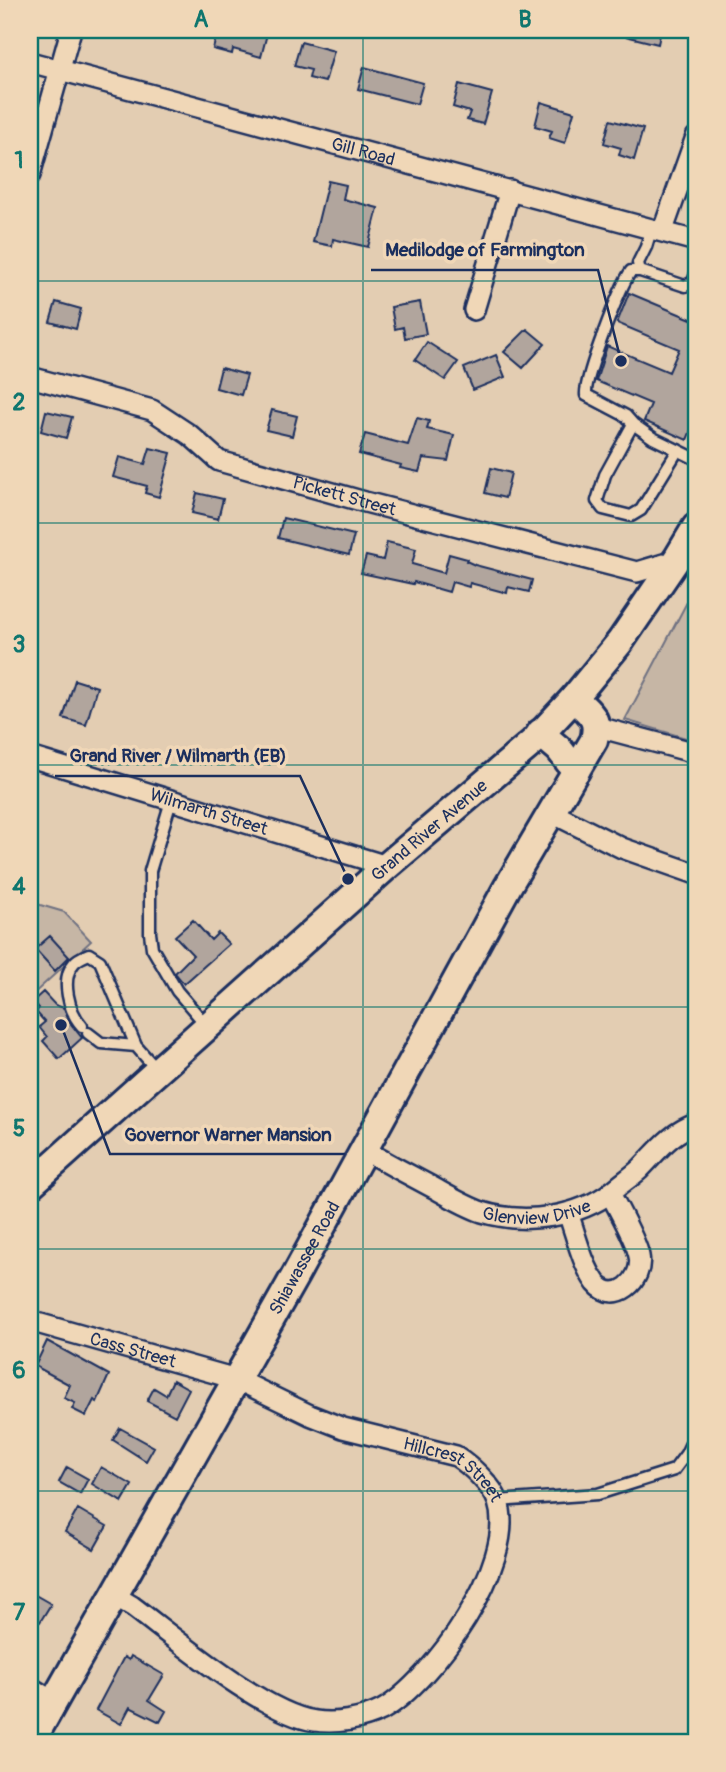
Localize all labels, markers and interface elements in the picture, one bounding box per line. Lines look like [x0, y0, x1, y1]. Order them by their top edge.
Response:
text: A [194, 5, 209, 34]
text: B [518, 5, 532, 34]
street label: Gill Road [329, 132, 397, 172]
text: 1 [15, 146, 24, 175]
callout: Medilodge of Farmington [371, 230, 598, 270]
text: Medilodge of Farmington [385, 238, 585, 262]
text: 2 [13, 388, 26, 417]
street label: Pickett Street [290, 471, 399, 522]
text: 3 [13, 630, 25, 659]
callout: Grand River / Wilmarth (EB) [55, 736, 300, 776]
text: Grand River / Wilmarth (EB) [69, 744, 287, 768]
street label: Grand River Avenue [366, 775, 493, 887]
street label: Wilmarth Street [147, 783, 271, 841]
text: 4 [12, 872, 26, 901]
text: 5 [13, 1114, 25, 1143]
callout: Governor Warner Mansion [110, 1114, 345, 1154]
text: Governor Warner Mansion [124, 1123, 332, 1147]
street label: Glenview Drive [480, 1195, 595, 1230]
street label: Shiawassee Road [264, 1197, 346, 1319]
street label: Cass Street [87, 1327, 179, 1374]
text: 6 [12, 1356, 26, 1385]
street label: Hillcrest Street [401, 1432, 508, 1506]
text: 7 [13, 1598, 26, 1627]

